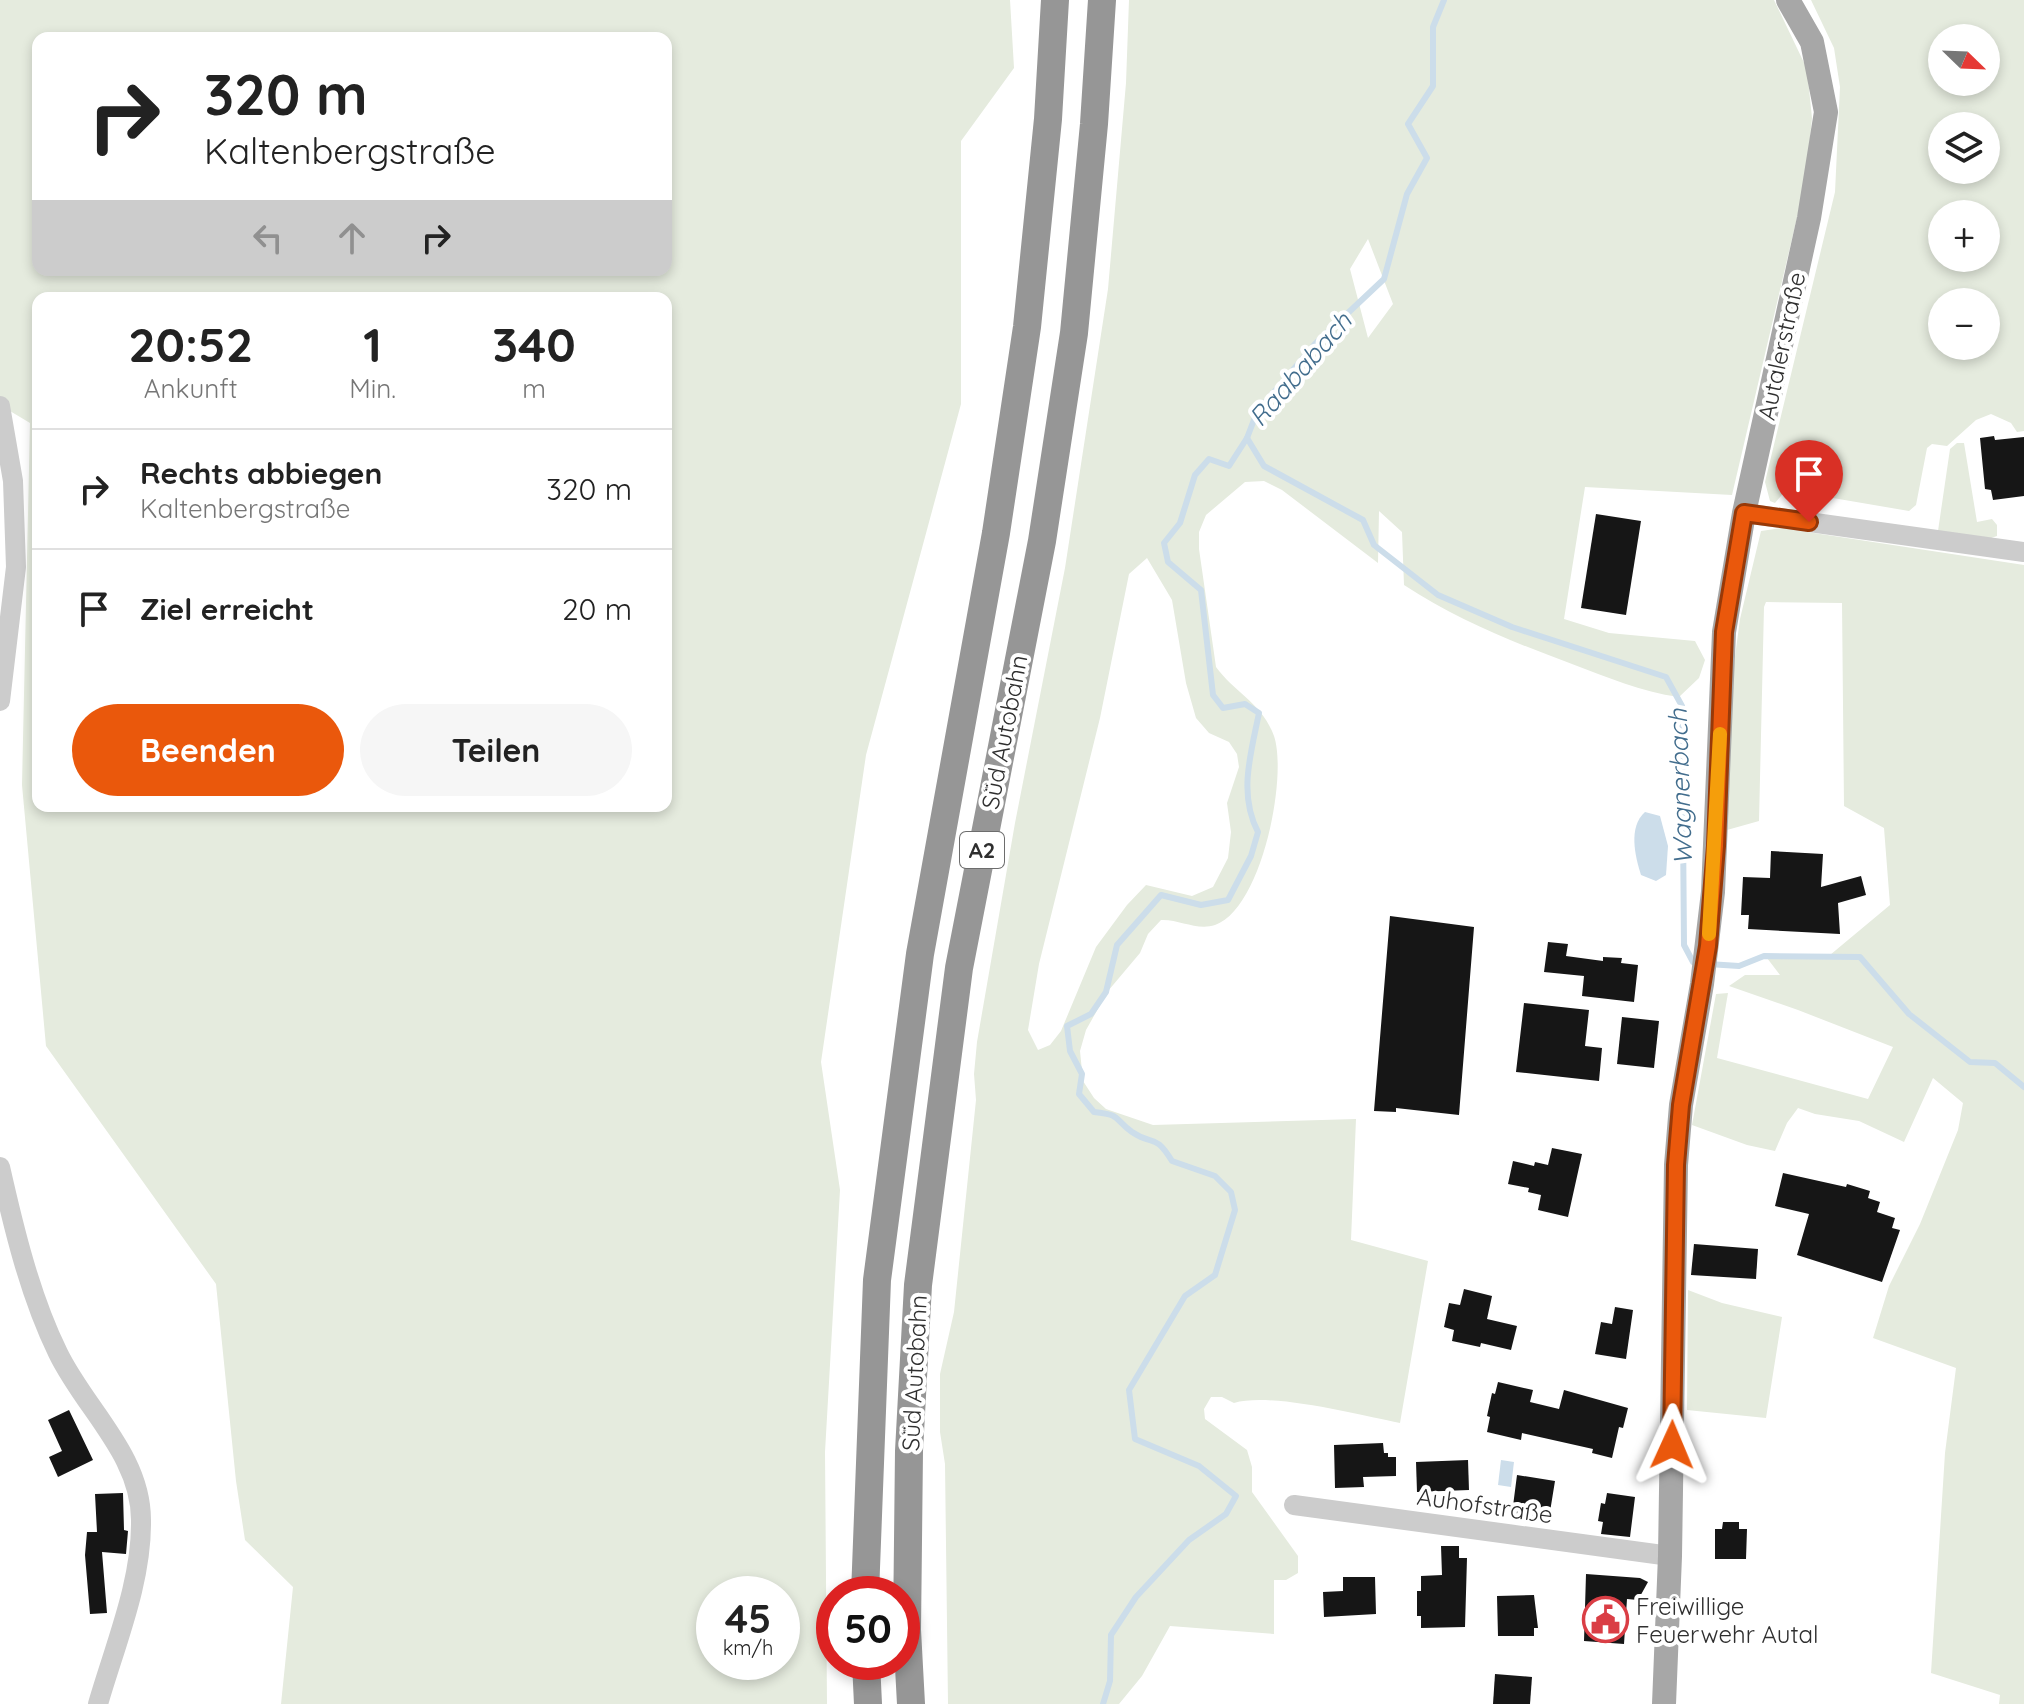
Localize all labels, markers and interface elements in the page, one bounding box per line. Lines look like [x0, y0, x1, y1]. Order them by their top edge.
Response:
north arrow [1928, 24, 2000, 96]
map controls [1928, 24, 2000, 360]
text: 320 m [204, 59, 368, 129]
icon: right [72, 64, 176, 168]
button: layers [1928, 112, 2000, 184]
text: Kaltenbergstraße [204, 128, 496, 173]
button: + [1928, 200, 2000, 272]
icon: left [246, 216, 290, 260]
icon: ahead [330, 216, 374, 260]
icon: right [414, 216, 458, 260]
street label: Autalerstraße [1751, 269, 1811, 423]
button: − [1928, 288, 2000, 360]
water label: Raababach [1241, 304, 1359, 433]
text: 20:52 [128, 314, 253, 374]
text: 1 [363, 314, 382, 374]
text: 340 [492, 314, 576, 374]
text: Ankunft [144, 372, 237, 405]
text: Min. [349, 372, 396, 405]
text: m [522, 372, 546, 405]
pin [1775, 440, 1843, 522]
icon: arrive [1787, 452, 1831, 496]
text: Rechts abbiegen [140, 454, 382, 492]
icon: right [72, 467, 116, 511]
text: 320 m [546, 470, 632, 508]
text: Kaltenbergstraße [140, 492, 351, 525]
icon: arrive [72, 587, 116, 631]
text: Ziel erreicht [140, 590, 314, 628]
text: 20 m [562, 590, 632, 628]
street label: Süd Autobahn [974, 652, 1034, 812]
button: Beenden [72, 704, 344, 796]
button: Teilen [360, 704, 632, 796]
water label: Wagnerbach [1661, 707, 1699, 866]
road number: A2 [960, 832, 1004, 868]
street label: Süd Autobahn [895, 1294, 933, 1452]
position arrow [1630, 1403, 1714, 1487]
street label: Auhofstraße [1415, 1481, 1555, 1529]
speed limit sign: 50 [816, 1576, 920, 1680]
place label: Freiwillige Feuerwehr Autal [1636, 1591, 1819, 1649]
text: 45 [725, 1593, 771, 1643]
public building icon: Freiwillige Feuerwehr Autal [1581, 1596, 1629, 1644]
text: km/h [723, 1635, 773, 1660]

